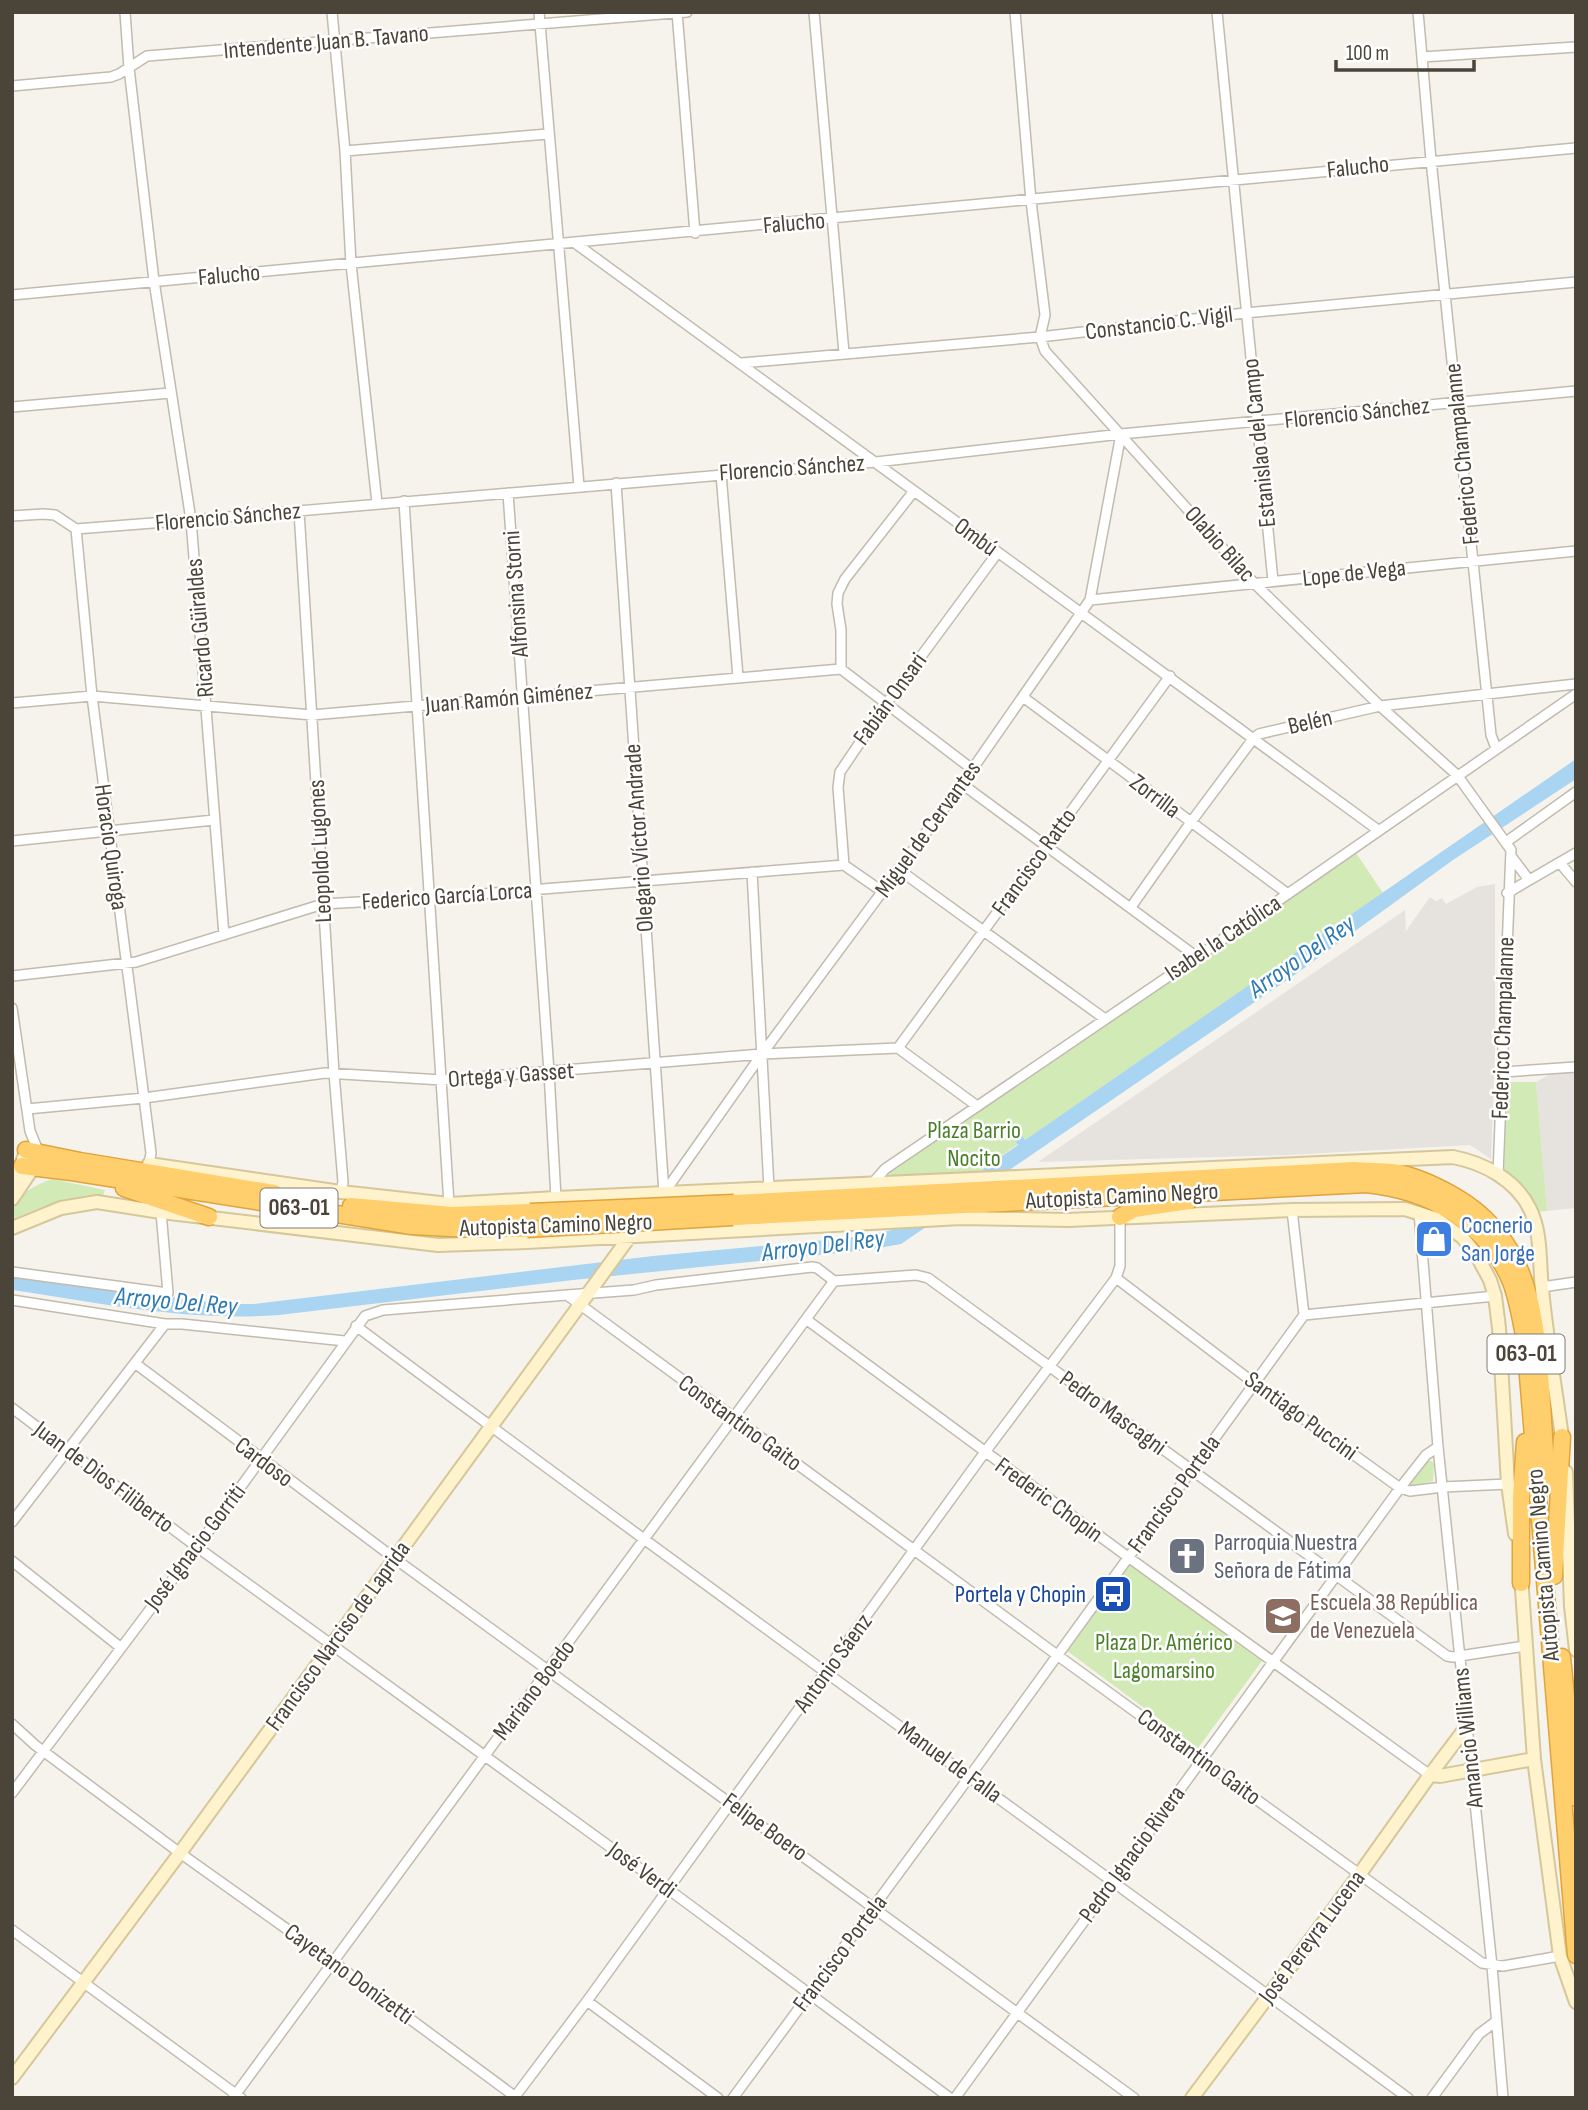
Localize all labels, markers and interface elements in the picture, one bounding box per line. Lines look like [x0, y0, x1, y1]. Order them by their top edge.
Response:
street label: Intendente Juan B. Tavano [222, 19, 430, 65]
scale bar [1336, 28, 1474, 72]
text: 100 m [1346, 41, 1389, 66]
street label: Falucho [1326, 149, 1390, 185]
street label: Falucho [762, 206, 826, 240]
street label: Falucho [197, 258, 261, 292]
street label: Constancio C. Vigil [1084, 300, 1234, 346]
street label: Estanislao del Campo [1236, 357, 1282, 529]
street label: Federico Champalanne [1438, 362, 1486, 546]
street label: Florencio Sánchez [1283, 391, 1431, 435]
street label: Florencio Sánchez [718, 448, 866, 488]
street label: Florencio Sánchez [154, 496, 302, 538]
street label: Olabio Bilac [1178, 500, 1262, 588]
street label: Ombú [948, 511, 1004, 563]
street label: Alfonsina Storni [497, 530, 535, 659]
street label: Lope de Vega [1301, 553, 1407, 593]
street label: Ricardo Güiraldes [179, 557, 221, 699]
street label: Fabián Onsari [847, 647, 933, 751]
street label: Juan Ramón Giménez [423, 676, 594, 720]
street label: Belén [1285, 703, 1335, 741]
street label: Olegario Víctor Andrade [618, 743, 660, 933]
street label: Miguel de Cervantes [869, 755, 987, 903]
street label: Zorrilla [1124, 768, 1186, 824]
street label: Leopoldo Lugones [302, 779, 338, 923]
street label: Horacio Quiroga [88, 782, 134, 912]
street label: Francisco Ratto [985, 803, 1083, 921]
street label: Federico García Lorca [361, 876, 533, 916]
street label: Isabel la Católica [1160, 889, 1286, 987]
water label: Arroyo Del Rey [1242, 908, 1362, 1006]
street label: Federico Champalanne [1485, 936, 1521, 1120]
street label: Ortega y Gasset [447, 1056, 575, 1094]
park label: Plaza Barrio Nocito [927, 1116, 1021, 1173]
street label: Autopista Camino Negro [1024, 1176, 1219, 1216]
road number: 063-01 [260, 1189, 338, 1228]
street label: Autopista Camino Negro [458, 1207, 653, 1243]
place label: Cocnerio San Jorge [1461, 1211, 1535, 1268]
shop icon: Cocnerio San Jorge [1413, 1218, 1455, 1260]
water label: Arroyo Del Rey [759, 1223, 887, 1269]
water label: Arroyo Del Rey [112, 1281, 240, 1323]
road number: 063-01 [1488, 1334, 1564, 1373]
street label: Pedro Mascagni [1054, 1365, 1172, 1461]
street label: Santiago Puccini [1239, 1365, 1363, 1467]
street label: Constantino Gaito [673, 1368, 807, 1478]
street label: Juan de Dios Filiberto [28, 1414, 180, 1539]
street label: Francisco Portela [1121, 1429, 1227, 1559]
street label: Cardoso [229, 1431, 299, 1493]
street label: Frederic Chopin [989, 1451, 1109, 1549]
street label: Autopista Camino Negro [1520, 1468, 1566, 1663]
street label: José Ignacio Gorriti [137, 1478, 252, 1617]
place label: Parroquia Nuestra Señora de Fátima [1214, 1528, 1358, 1585]
street label: Francisco Narciso de Laprida [259, 1535, 417, 1737]
church icon: Parroquia Nuestra Señora de Fátima [1166, 1535, 1208, 1577]
bus stop icon: Portela y Chopin [1092, 1573, 1134, 1615]
place label: Portela y Chopin [955, 1580, 1086, 1609]
place label: Escuela 38 República de Venezuela [1310, 1588, 1478, 1645]
school or university icon: Escuela 38 República de Venezuela [1262, 1595, 1304, 1637]
street label: Antonio Sáenz [787, 1608, 879, 1719]
park label: Plaza Dr. Américo Lagomarsino [1095, 1628, 1233, 1685]
street label: Mariano Boedo [487, 1634, 581, 1746]
street label: Amancio Williams [1446, 1666, 1490, 1810]
street label: Constantino Gaito [1132, 1702, 1266, 1812]
street label: Manuel de Falla [892, 1715, 1008, 1809]
street label: Pedro Ignacio Rivera [1073, 1780, 1191, 1928]
street label: Felipe Boero [717, 1786, 813, 1868]
street label: José Verdi [601, 1835, 682, 1905]
street label: José Pereyra Lucena [1252, 1865, 1371, 2010]
street label: Francisco Portela [787, 1889, 893, 2017]
street label: Cayetano Donizetti [279, 1917, 419, 2031]

